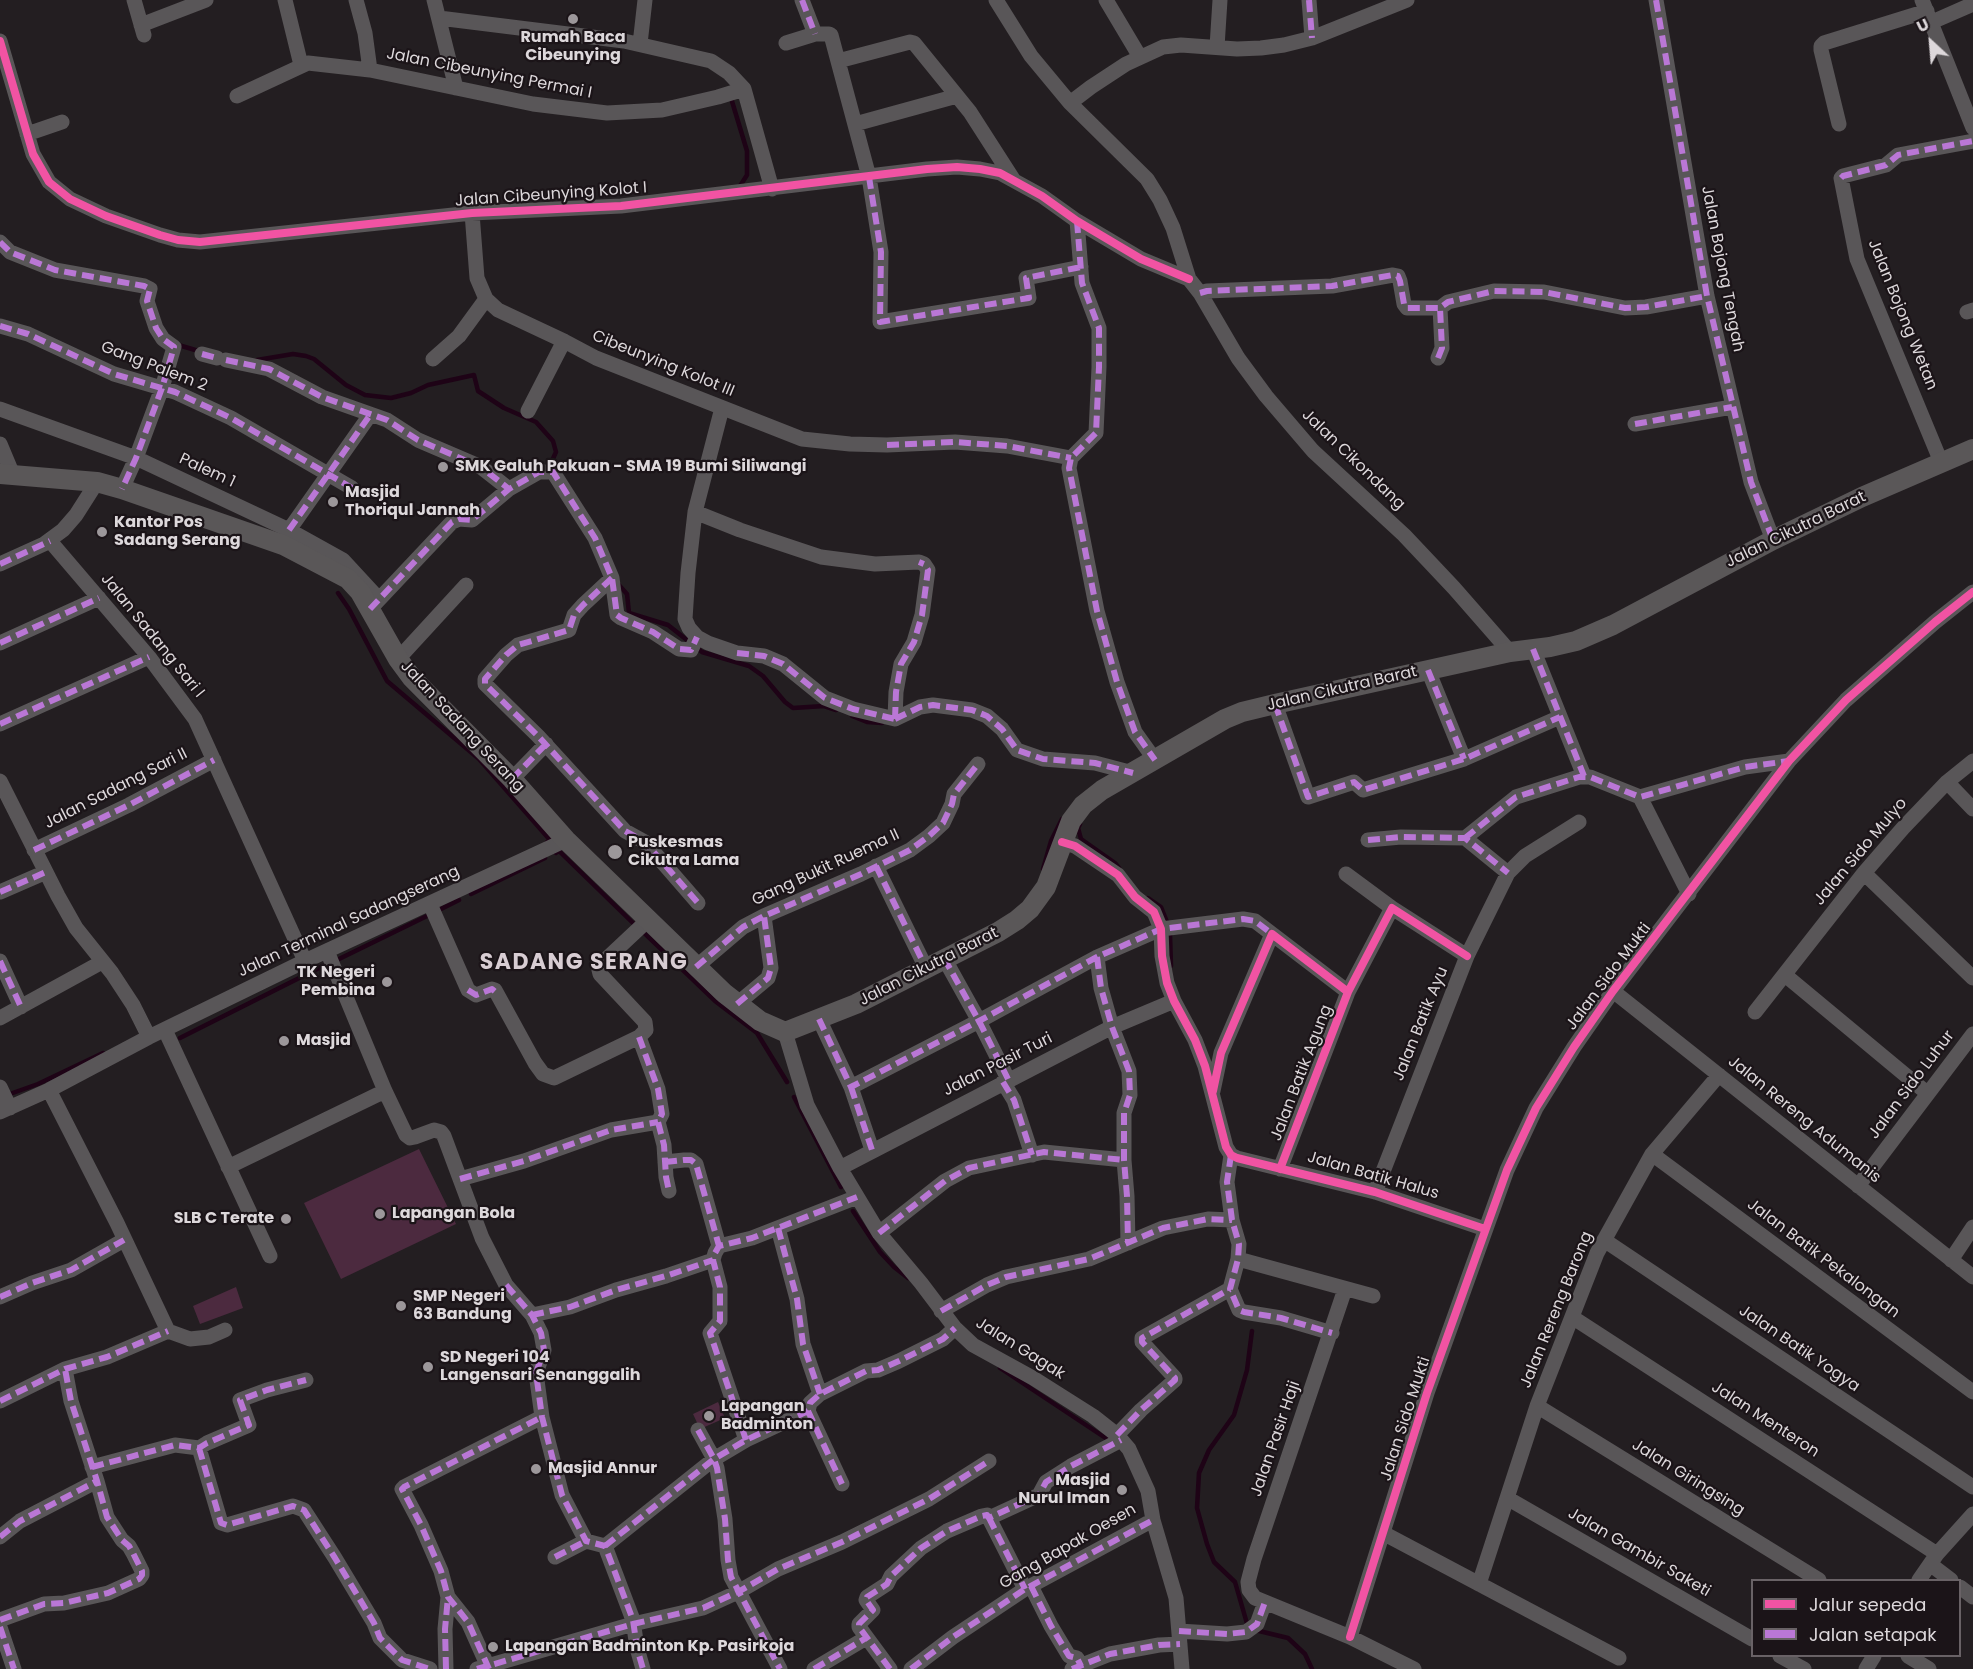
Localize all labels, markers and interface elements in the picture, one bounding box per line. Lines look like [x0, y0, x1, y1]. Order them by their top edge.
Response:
marker: Rumah Baca Cibeunying [566, 12, 580, 26]
north arrow [1901, 12, 1961, 72]
text: U [1913, 13, 1933, 38]
place label: Rumah Baca Cibeunying [520, 28, 626, 66]
street label: Jalan Cibeunying Permai I [385, 45, 593, 103]
street label: Jalan Cibeunying Kolot I [454, 179, 648, 211]
street label: Jalan Bojong Tengah [1696, 184, 1748, 354]
street label: Jalan Bojong Wetan [1863, 237, 1941, 393]
street label: Cibeunying Kolot III [589, 327, 737, 401]
street label: Gang Palem 2 [98, 338, 210, 396]
street label: Jalan Cikondang [1297, 406, 1409, 514]
street label: Palem 1 [176, 450, 238, 492]
place label: SMK Galuh Pakuan - SMA 19 Bumi Siliwangi [455, 457, 806, 477]
marker: SMK Galuh Pakuan - SMA 19 Bumi Siliwangi [436, 460, 450, 474]
place label: Masjid Thoriqul Jannah [345, 483, 480, 521]
street label: Jalan Cikutra Barat [1723, 488, 1869, 572]
marker: Masjid Thoriqul Jannah [326, 495, 340, 509]
place label: Kantor Pos Sadang Serang [114, 513, 241, 551]
marker: Kantor Pos Sadang Serang [95, 525, 109, 539]
street label: Jalan Sadang Sari I [96, 570, 208, 702]
street label: Jalan Sadang Serang [396, 657, 528, 797]
street label: Jalan Cikutra Barat [1265, 662, 1419, 716]
street label: Jalan Sadang Sari II [41, 745, 191, 833]
street label: Jalan Sido Mulyo [1810, 794, 1912, 910]
street label: Gang Bukit Ruema II [749, 825, 903, 911]
place label: Puskesmas Cikutra Lama [628, 833, 739, 871]
marker: Puskesmas Cikutra Lama [606, 843, 624, 861]
street label: Jalan Terminal Sadangserang [235, 862, 463, 982]
street label: Jalan Sido Mukti [1562, 920, 1656, 1034]
street label: Jalan Cikutra Barat [856, 924, 1002, 1010]
district label: SADANG SERANG [480, 950, 688, 976]
place label: TK Negeri Pembina [297, 963, 375, 1001]
street label: Jalan Batik Ayu [1389, 964, 1453, 1084]
marker: TK Negeri Pembina [380, 975, 394, 989]
street label: Jalan Batik Agung [1267, 1002, 1337, 1144]
street label: Jalan Sido Luhur [1865, 1027, 1959, 1143]
street label: Jalan Pasir Turi [940, 1029, 1056, 1101]
place label: Masjid [296, 1031, 351, 1051]
marker: Masjid [277, 1034, 291, 1048]
street label: Jalan Rereng Adumanis [1724, 1052, 1884, 1188]
street label: Jalan Batik Halus [1305, 1148, 1441, 1204]
street label: Jalan Batik Pekalongan [1743, 1195, 1903, 1323]
place label: Lapangan Bola [392, 1204, 515, 1224]
marker: Lapangan Bola [373, 1207, 387, 1221]
place label: SLB C Terate [174, 1209, 274, 1229]
marker: SLB C Terate [279, 1212, 293, 1226]
street label: Jalan Rereng Barong [1517, 1229, 1597, 1391]
place label: SMP Negeri 63 Bandung [413, 1287, 512, 1325]
marker: SMP Negeri 63 Bandung [394, 1299, 408, 1313]
street label: Jalan Batik Yogya [1735, 1301, 1863, 1397]
street label: Jalan Gagak [972, 1314, 1068, 1384]
place label: SD Negeri 104 Langensari Senanggalih [440, 1348, 640, 1386]
street label: Jalan Sido Mukti [1377, 1355, 1435, 1483]
marker: SD Negeri 104 Langensari Senanggalih [421, 1360, 435, 1374]
street label: Jalan Menteron [1707, 1378, 1823, 1462]
street label: Jalan Pasir Haji [1247, 1379, 1305, 1499]
place label: Lapangan Badminton [721, 1397, 813, 1435]
marker: Lapangan Badminton [702, 1409, 716, 1423]
street label: Jalan Giringsing [1628, 1436, 1748, 1520]
place label: Masjid Annur [548, 1459, 657, 1479]
marker: Masjid Annur [529, 1462, 543, 1476]
place label: Masjid Nurul Iman [1018, 1471, 1110, 1509]
marker: Masjid Nurul Iman [1115, 1483, 1129, 1497]
street label: Gang Bapak Oesen [996, 1500, 1140, 1594]
street label: Jalan Gambir Saketi [1564, 1504, 1714, 1602]
legend [1751, 1579, 1961, 1657]
text: Jalur sepeda [1809, 1592, 1926, 1617]
text: Jalan setapak [1809, 1622, 1937, 1647]
place label: Lapangan Badminton Kp. Pasirkoja [505, 1637, 794, 1657]
marker: Lapangan Badminton Kp. Pasirkoja [486, 1640, 500, 1654]

